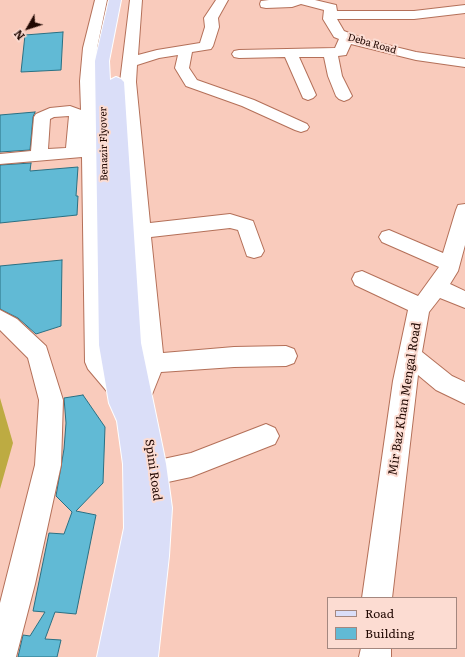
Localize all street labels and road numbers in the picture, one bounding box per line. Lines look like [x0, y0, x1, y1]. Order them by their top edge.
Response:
street label: Deba Road [346, 31, 398, 57]
street label: Benazir Flyover [97, 107, 111, 181]
street label: Mir Baz Khan Mengal Road [386, 321, 424, 477]
street label: Spini Road [142, 438, 164, 502]

